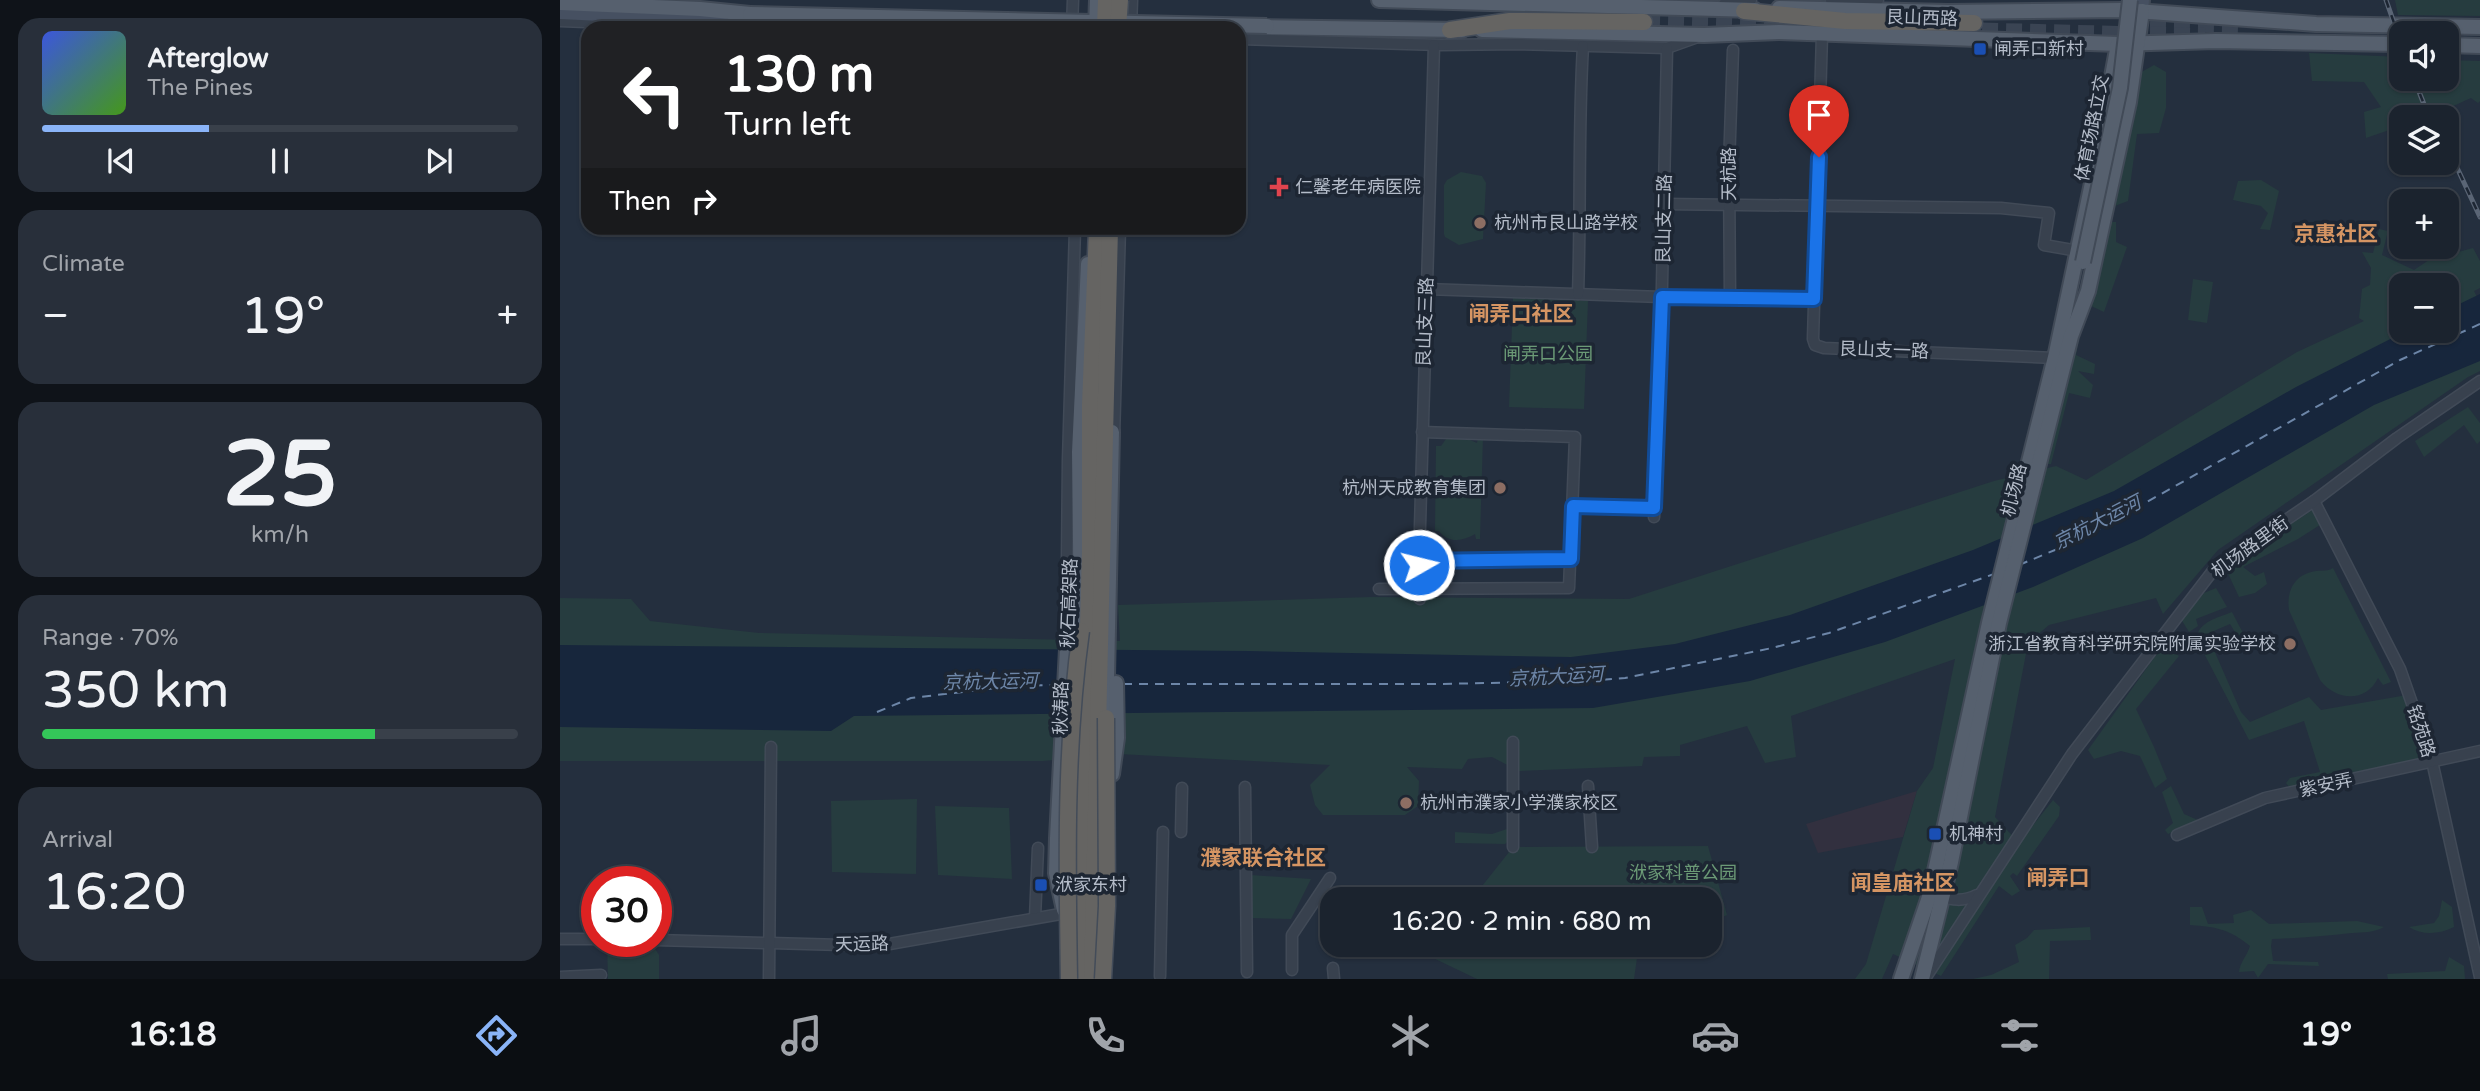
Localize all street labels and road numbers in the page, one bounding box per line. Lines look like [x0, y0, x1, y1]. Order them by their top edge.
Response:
street label: 艮山西路 [1886, 6, 1958, 30]
street label: 体育场路立交 [2071, 73, 2113, 183]
street label: 天杭路 [1718, 147, 1740, 201]
street label: 艮山支二路 [1652, 174, 1676, 264]
street label: 艮山支三路 [1412, 277, 1438, 367]
street label: 艮山支一路 [1839, 337, 1929, 363]
street label: 机场路 [1997, 461, 2031, 519]
street label: 机场路里街 [2207, 512, 2293, 582]
street label: 秋石高架路 [1056, 558, 1082, 648]
street label: 秋涛路 [1050, 681, 1072, 735]
street label: 铭苑路 [2402, 702, 2440, 760]
street label: 紫安弄 [2297, 769, 2355, 801]
street label: 天运路 [835, 933, 889, 955]

